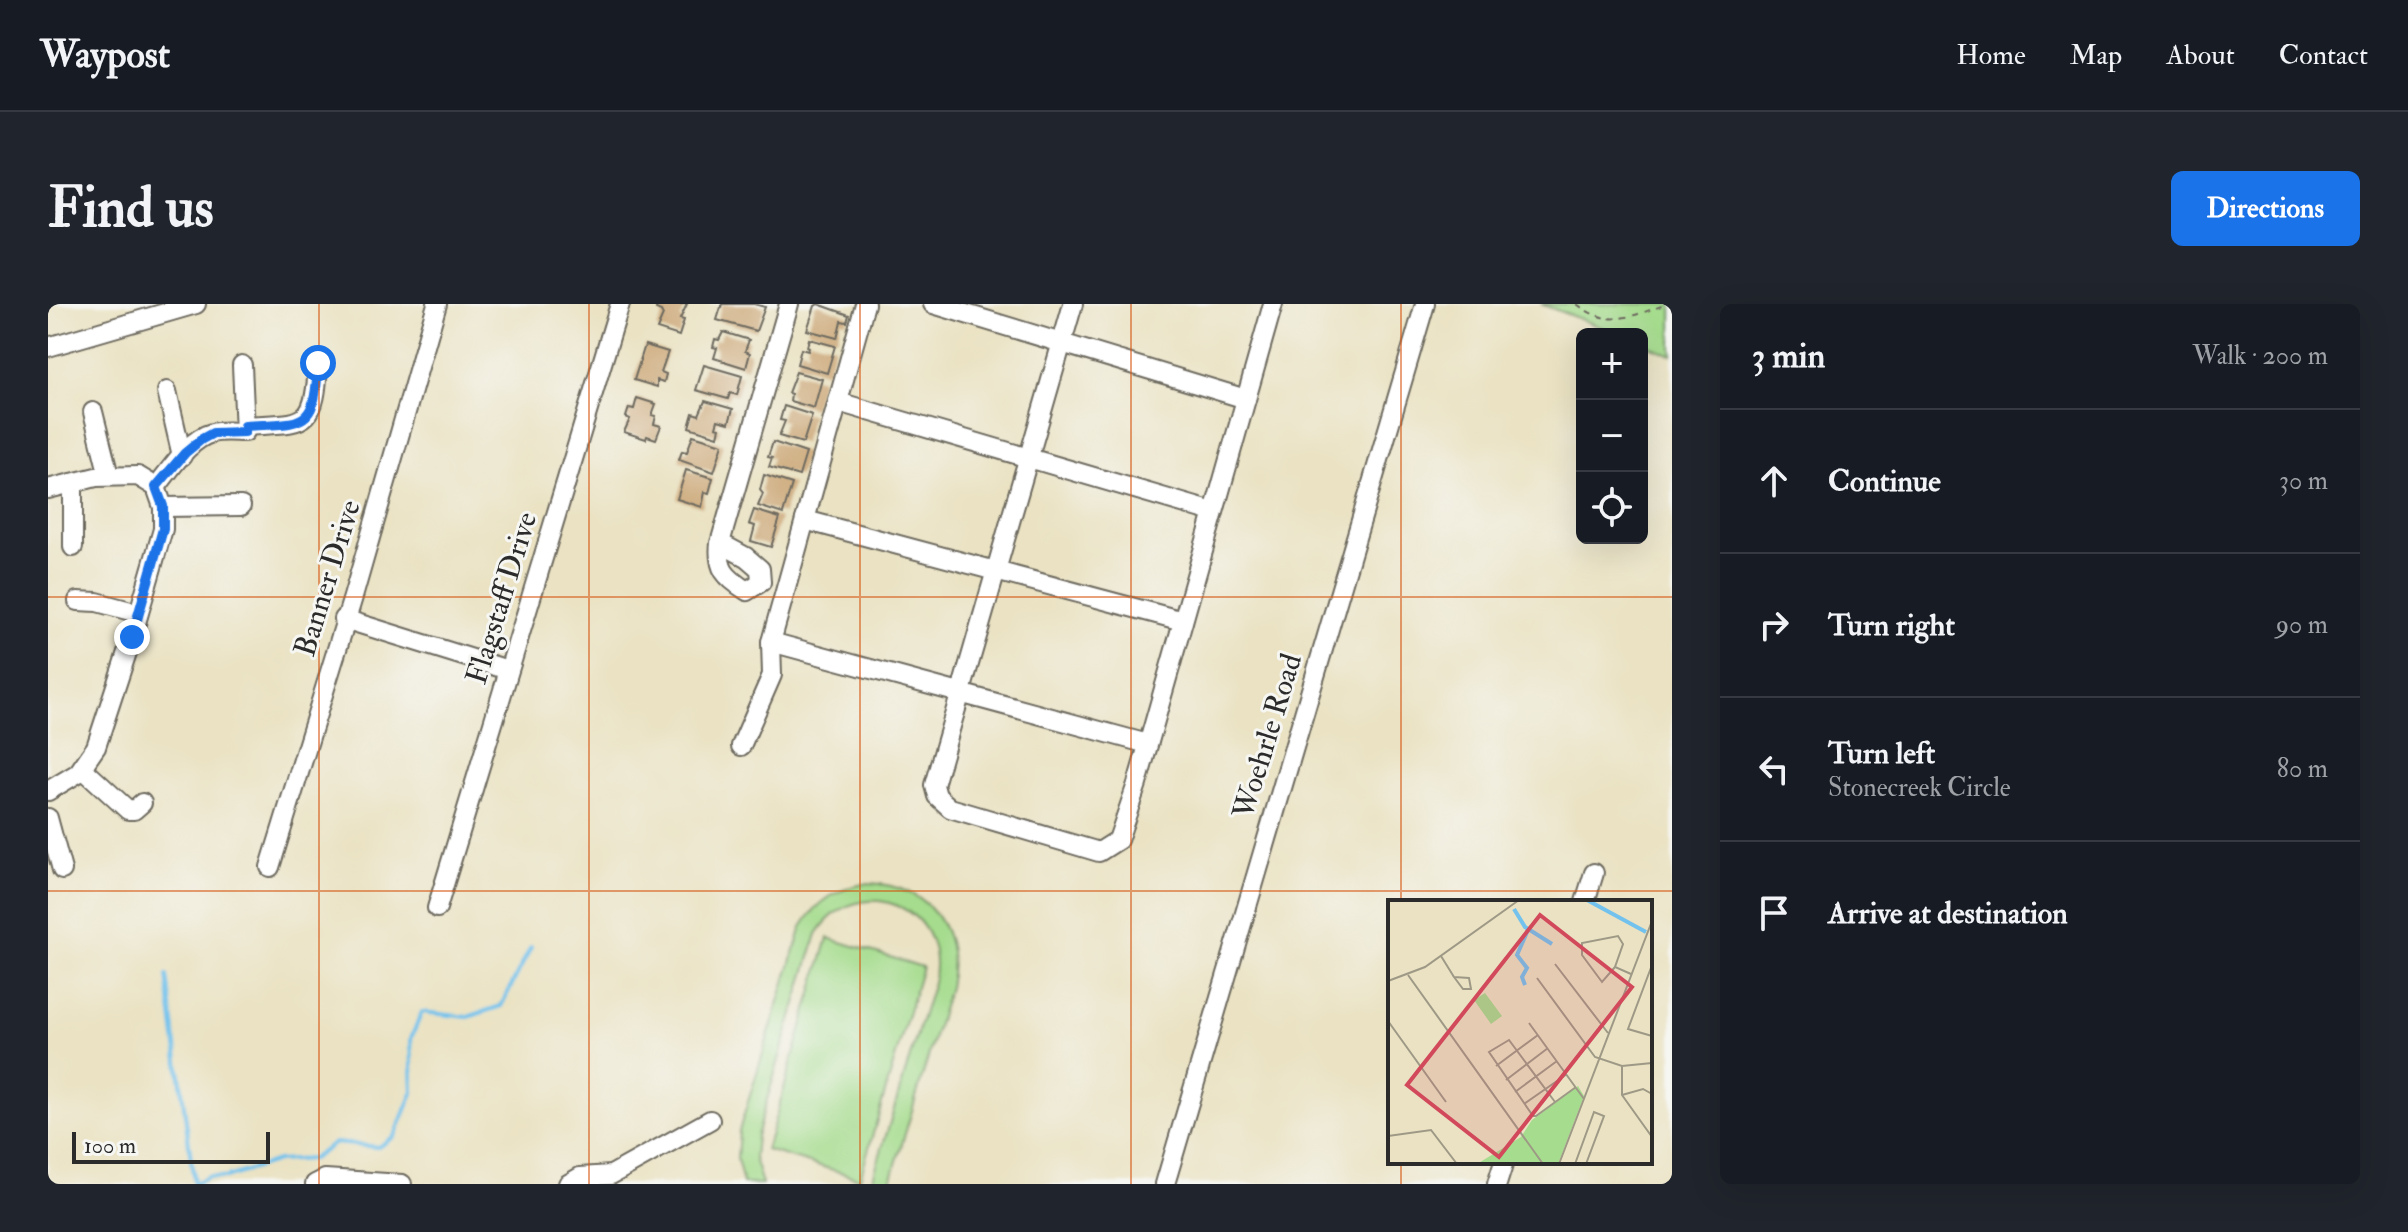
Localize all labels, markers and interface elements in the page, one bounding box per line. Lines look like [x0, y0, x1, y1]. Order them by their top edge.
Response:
text: Waypost [40, 31, 170, 79]
text: Home [1956, 38, 2026, 73]
text: Map [2070, 38, 2122, 73]
text: About [2166, 38, 2235, 73]
text: Contact [2279, 38, 2368, 73]
button: Directions [2171, 171, 2360, 246]
text: Find us [48, 173, 214, 244]
map controls [1576, 328, 1648, 544]
button: + [1576, 328, 1648, 400]
text: 3 min [1752, 335, 1825, 378]
text: Walk · 200 m [2192, 340, 2328, 372]
route start [300, 345, 336, 381]
button: − [1576, 400, 1648, 472]
icon: ahead [1752, 459, 1796, 503]
text: Continue [1828, 463, 1941, 500]
text: 30 m [2279, 465, 2328, 497]
button: locate [1576, 472, 1648, 544]
street label: Banner Drive [286, 495, 369, 661]
street label: Flagstaff Drive [458, 508, 545, 689]
icon: right [1752, 603, 1796, 647]
text: Turn right [1828, 607, 1955, 644]
text: 90 m [2276, 609, 2328, 641]
route end [114, 619, 150, 655]
street label: Woehrle Road [1225, 649, 1310, 824]
text: Turn left [1828, 735, 1935, 772]
icon: left [1752, 747, 1796, 791]
text: 80 m [2277, 753, 2328, 785]
text: Stonecreek Circle [1828, 772, 2011, 804]
icon: arrive [1752, 891, 1796, 935]
text: Arrive at destination [1828, 895, 2068, 932]
inset map [1388, 900, 1652, 1164]
scale bar [72, 1128, 270, 1164]
text: 100 m [84, 1132, 136, 1160]

